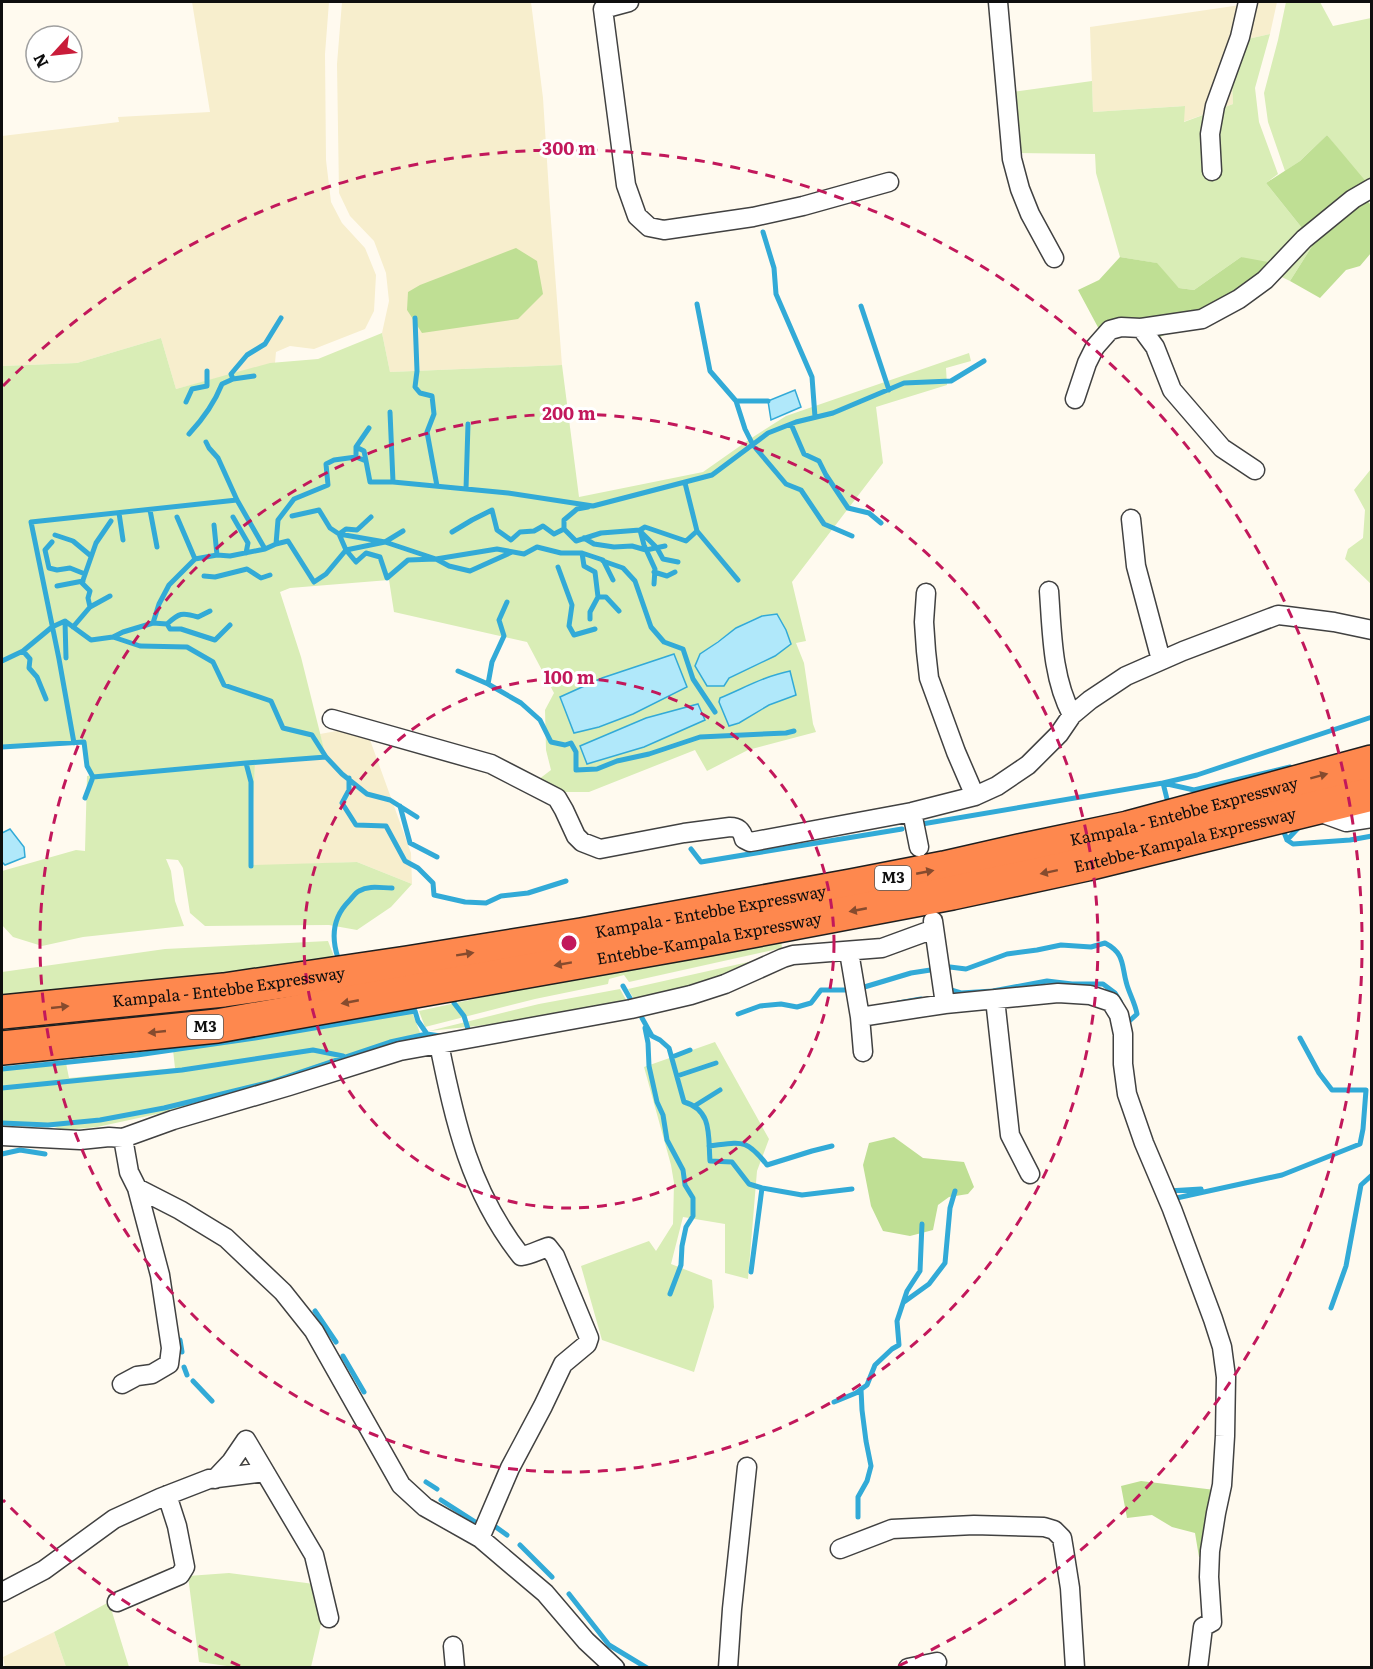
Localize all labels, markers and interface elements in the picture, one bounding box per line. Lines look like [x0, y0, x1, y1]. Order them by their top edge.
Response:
north arrow [24, 24, 84, 84]
text: N [26, 50, 53, 73]
text: 300 m [542, 134, 596, 161]
text: 200 m [542, 399, 596, 426]
text: 100 m [543, 663, 595, 690]
street label: Kampala - Entebbe Expressway [1067, 769, 1301, 851]
one-way arrow [1310, 771, 1328, 781]
street label: Entebbe-Kampala Expressway [1071, 800, 1299, 878]
road number: M3 [875, 866, 911, 890]
one-way arrow [916, 867, 935, 876]
one-way arrow [1040, 867, 1059, 877]
street label: Kampala - Entebbe Expressway [593, 878, 829, 943]
street label: Entebbe-Kampala Expressway [595, 905, 824, 970]
one-way arrow [848, 906, 867, 915]
centre of rings [559, 933, 579, 953]
one-way arrow [455, 949, 474, 958]
street label: Kampala - Entebbe Expressway [111, 959, 347, 1012]
one-way arrow [553, 960, 572, 969]
one-way arrow [340, 998, 359, 1007]
one-way arrow [50, 1002, 69, 1012]
road number: M3 [187, 1015, 223, 1039]
one-way arrow [147, 1027, 166, 1037]

